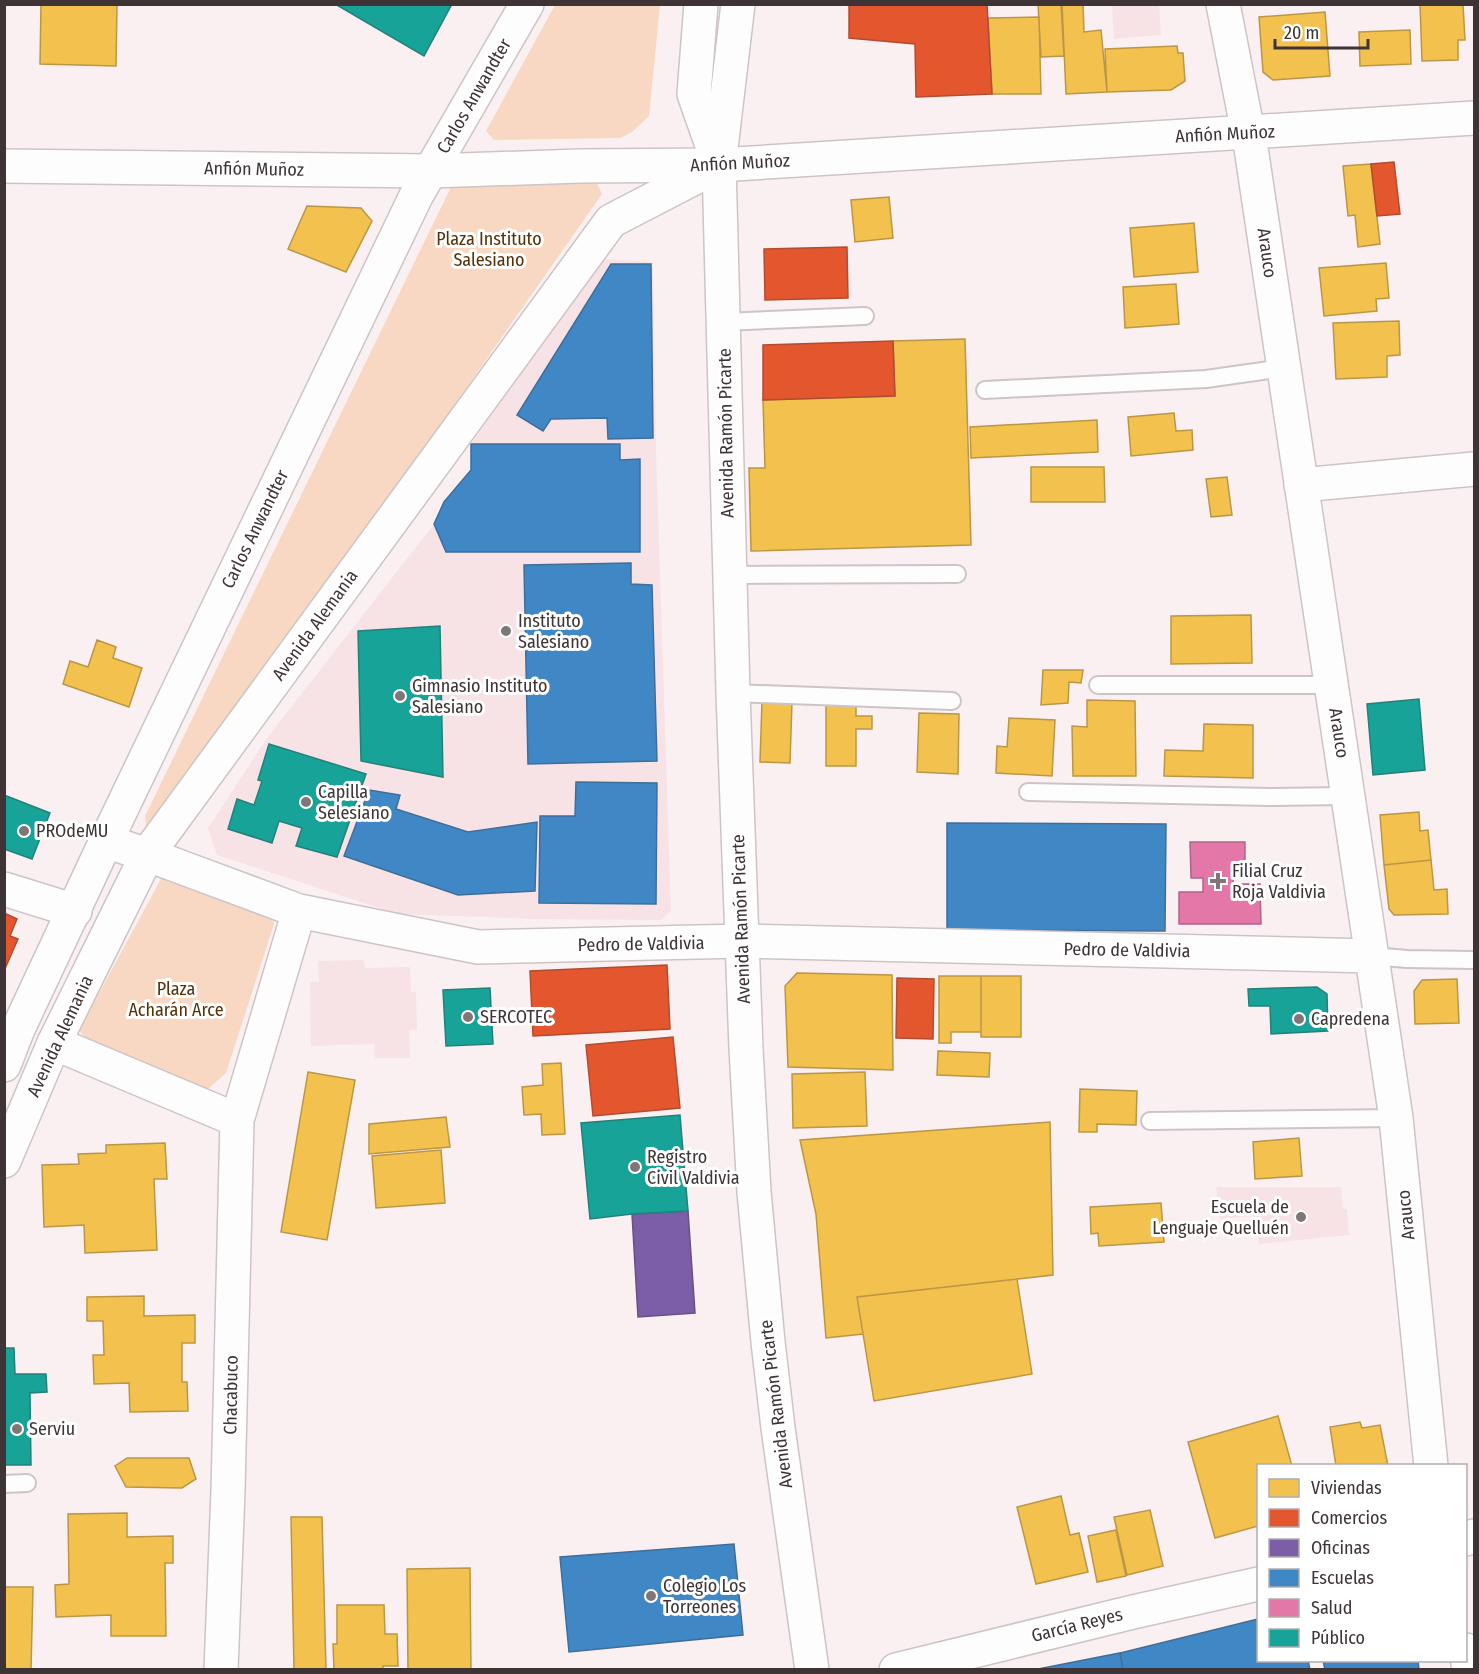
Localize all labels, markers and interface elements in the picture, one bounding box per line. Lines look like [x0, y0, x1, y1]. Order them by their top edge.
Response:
scale bar [1275, 12, 1368, 50]
text: 20 m [1284, 22, 1319, 44]
street label: Carlos Anwandter [432, 34, 516, 158]
street label: Anfión Muñoz [1175, 120, 1275, 148]
street label: Anfión Muñoz [690, 149, 790, 177]
street label: Anfión Muñoz [204, 157, 304, 181]
street label: Arauco [1253, 227, 1281, 279]
park label: Plaza Instituto Salesiano [436, 228, 542, 271]
street label: Avenida Ramón Picarte [714, 348, 738, 518]
street label: Carlos Anwandter [217, 465, 294, 592]
street label: Avenida Alemania [267, 565, 363, 685]
place label: Instituto Salesiano [518, 610, 589, 653]
marker: Instituto Salesiano [499, 624, 513, 638]
place label: Gimnasio Instituto Salesiano [412, 675, 548, 718]
marker: Gimnasio Instituto Salesiano [393, 689, 407, 703]
street label: Arauco [1324, 706, 1354, 760]
place label: Capilla Selesiano [318, 781, 389, 824]
marker: Capilla Selesiano [299, 795, 313, 809]
place label: PROdeMU [36, 820, 108, 842]
marker: PROdeMU [17, 824, 31, 838]
street label: Avenida Ramón Picarte [727, 834, 755, 1004]
place label: Filial Cruz Roja Valdivia [1232, 860, 1326, 903]
marker: Filial Cruz Roja Valdivia [1209, 872, 1227, 890]
street label: Pedro de Valdivia [577, 932, 705, 956]
street label: Pedro de Valdivia [1063, 938, 1191, 962]
street label: Avenida Alemania [22, 972, 98, 1100]
park label: Plaza Acharán Arce [128, 978, 224, 1021]
place label: SERCOTEC [480, 1006, 552, 1028]
place label: Capredena [1311, 1008, 1390, 1030]
marker: SERCOTEC [461, 1010, 475, 1024]
marker: Capredena [1292, 1012, 1306, 1026]
place label: Registro Civil Valdivia [647, 1146, 740, 1189]
marker: Registro Civil Valdivia [628, 1160, 642, 1174]
street label: Arauco [1392, 1189, 1420, 1241]
place label: Escuela de Lenguaje Quelluén [1152, 1196, 1289, 1239]
marker: Escuela de Lenguaje Quelluén [1294, 1210, 1308, 1224]
street label: Avenida Ramón Picarte [755, 1318, 797, 1489]
street label: Chacabuco [219, 1355, 243, 1435]
place label: Serviu [29, 1418, 75, 1440]
marker: Serviu [10, 1422, 24, 1436]
legend [1257, 1464, 1467, 1662]
text: Viviendas [1311, 1477, 1382, 1499]
text: Comercios [1311, 1507, 1387, 1529]
text: Oficinas [1311, 1537, 1370, 1559]
text: Escuelas [1311, 1567, 1374, 1589]
place label: Colegio Los Torreones [663, 1575, 747, 1618]
marker: Colegio Los Torreones [644, 1589, 658, 1603]
text: Salud [1311, 1597, 1352, 1619]
street label: García Reyes [1029, 1603, 1125, 1647]
text: Público [1311, 1627, 1365, 1649]

